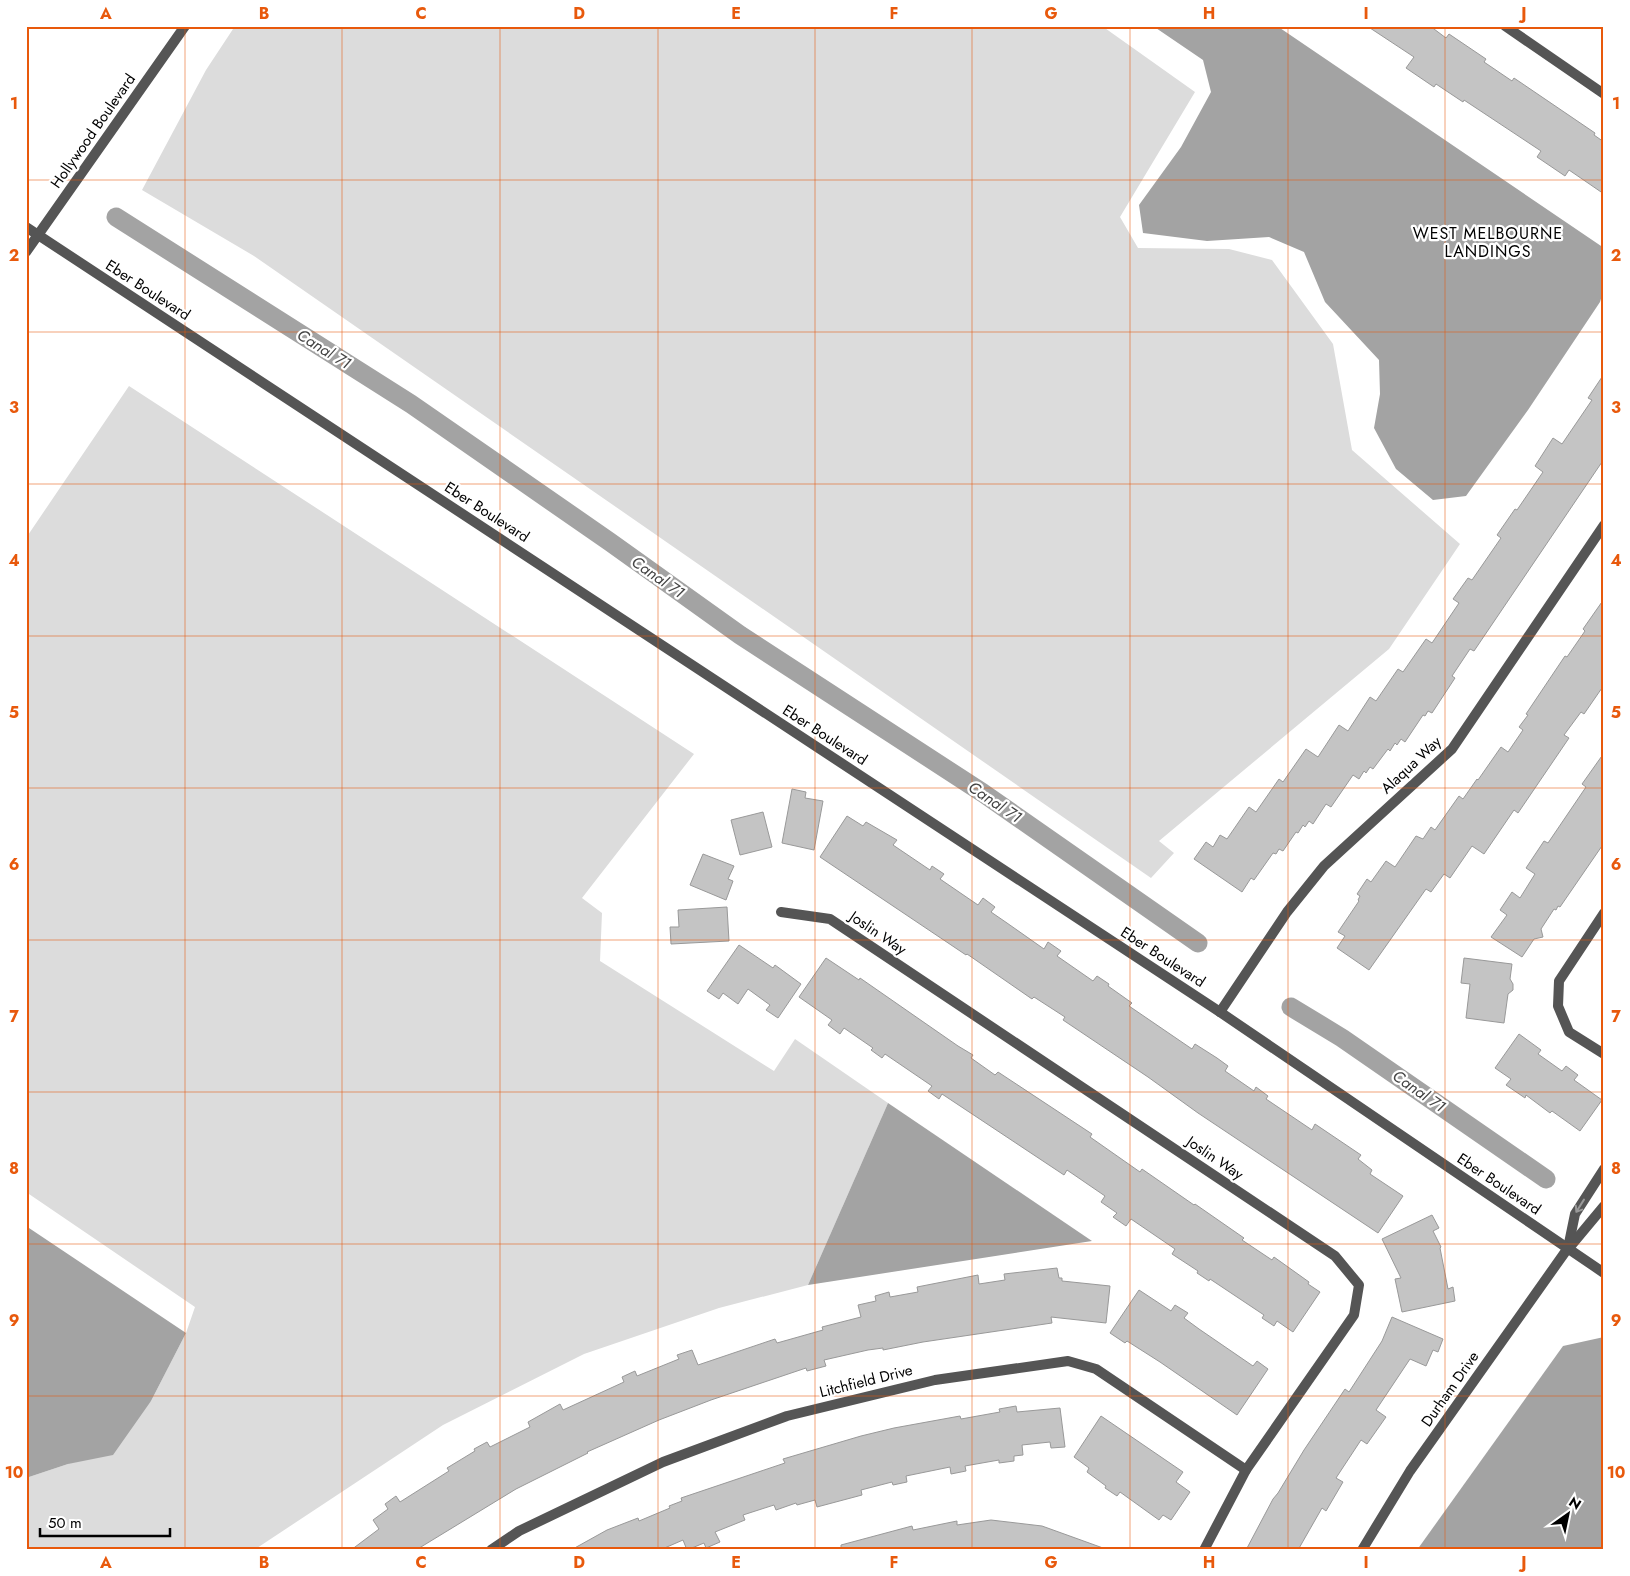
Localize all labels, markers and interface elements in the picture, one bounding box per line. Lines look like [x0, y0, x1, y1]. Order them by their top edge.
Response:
text: A [99, 2, 112, 25]
text: B [259, 2, 269, 25]
text: C [415, 2, 427, 25]
text: D [573, 2, 585, 25]
text: E [731, 2, 741, 25]
text: F [890, 2, 898, 25]
text: G [1044, 2, 1058, 25]
text: H [1203, 2, 1215, 25]
text: I [1363, 2, 1369, 25]
text: J [1518, 2, 1527, 25]
street label: Hollywood Boulevard [45, 69, 141, 193]
text: 1 [10, 92, 18, 115]
text: 1 [1612, 92, 1620, 115]
district label: WEST MELBOURNE LANDINGS [1413, 222, 1563, 263]
text: 2 [9, 244, 19, 267]
text: 2 [1611, 244, 1621, 267]
street label: Eber Boulevard [101, 254, 195, 326]
water label: Canal 71 [292, 323, 356, 375]
text: 3 [9, 396, 19, 419]
text: 3 [1611, 396, 1621, 419]
street label: Eber Boulevard [440, 476, 534, 548]
text: 4 [8, 549, 20, 572]
text: 4 [1610, 549, 1622, 572]
water label: Canal 71 [627, 550, 689, 604]
street label: Eber Boulevard [778, 699, 872, 771]
text: 5 [9, 701, 19, 724]
text: 5 [1611, 701, 1621, 724]
street label: Alaqua Way [1376, 731, 1447, 799]
water label: Canal 71 [964, 776, 1026, 828]
text: 6 [9, 853, 19, 876]
text: 6 [1611, 853, 1621, 876]
street label: Joslin Way [843, 905, 911, 960]
street label: Eber Boulevard [1116, 921, 1210, 993]
text: 7 [9, 1005, 19, 1028]
text: 7 [1611, 1005, 1621, 1028]
water label: Canal 71 [1388, 1064, 1450, 1118]
street label: Joslin Way [1180, 1130, 1248, 1185]
street label: Eber Boulevard [1453, 1148, 1545, 1220]
text: 8 [9, 1157, 19, 1180]
text: 8 [1611, 1157, 1621, 1180]
one-way arrow [1575, 1199, 1585, 1213]
text: 9 [9, 1309, 19, 1332]
text: 9 [1611, 1309, 1621, 1332]
street label: Durham Drive [1416, 1346, 1484, 1431]
street label: Litchfield Drive [817, 1359, 915, 1403]
text: 10 [5, 1461, 23, 1484]
text: 10 [1607, 1461, 1625, 1484]
north arrow [1542, 1488, 1592, 1538]
text: N [1565, 1492, 1585, 1515]
scale bar [40, 1506, 170, 1538]
text: 50 m [48, 1512, 82, 1534]
text: A [99, 1551, 112, 1574]
text: B [259, 1551, 269, 1574]
text: C [415, 1551, 427, 1574]
text: D [573, 1551, 585, 1574]
text: E [731, 1551, 741, 1574]
text: F [890, 1551, 898, 1574]
text: G [1044, 1551, 1058, 1574]
text: H [1203, 1551, 1215, 1574]
text: I [1363, 1551, 1369, 1574]
text: J [1518, 1551, 1527, 1574]

